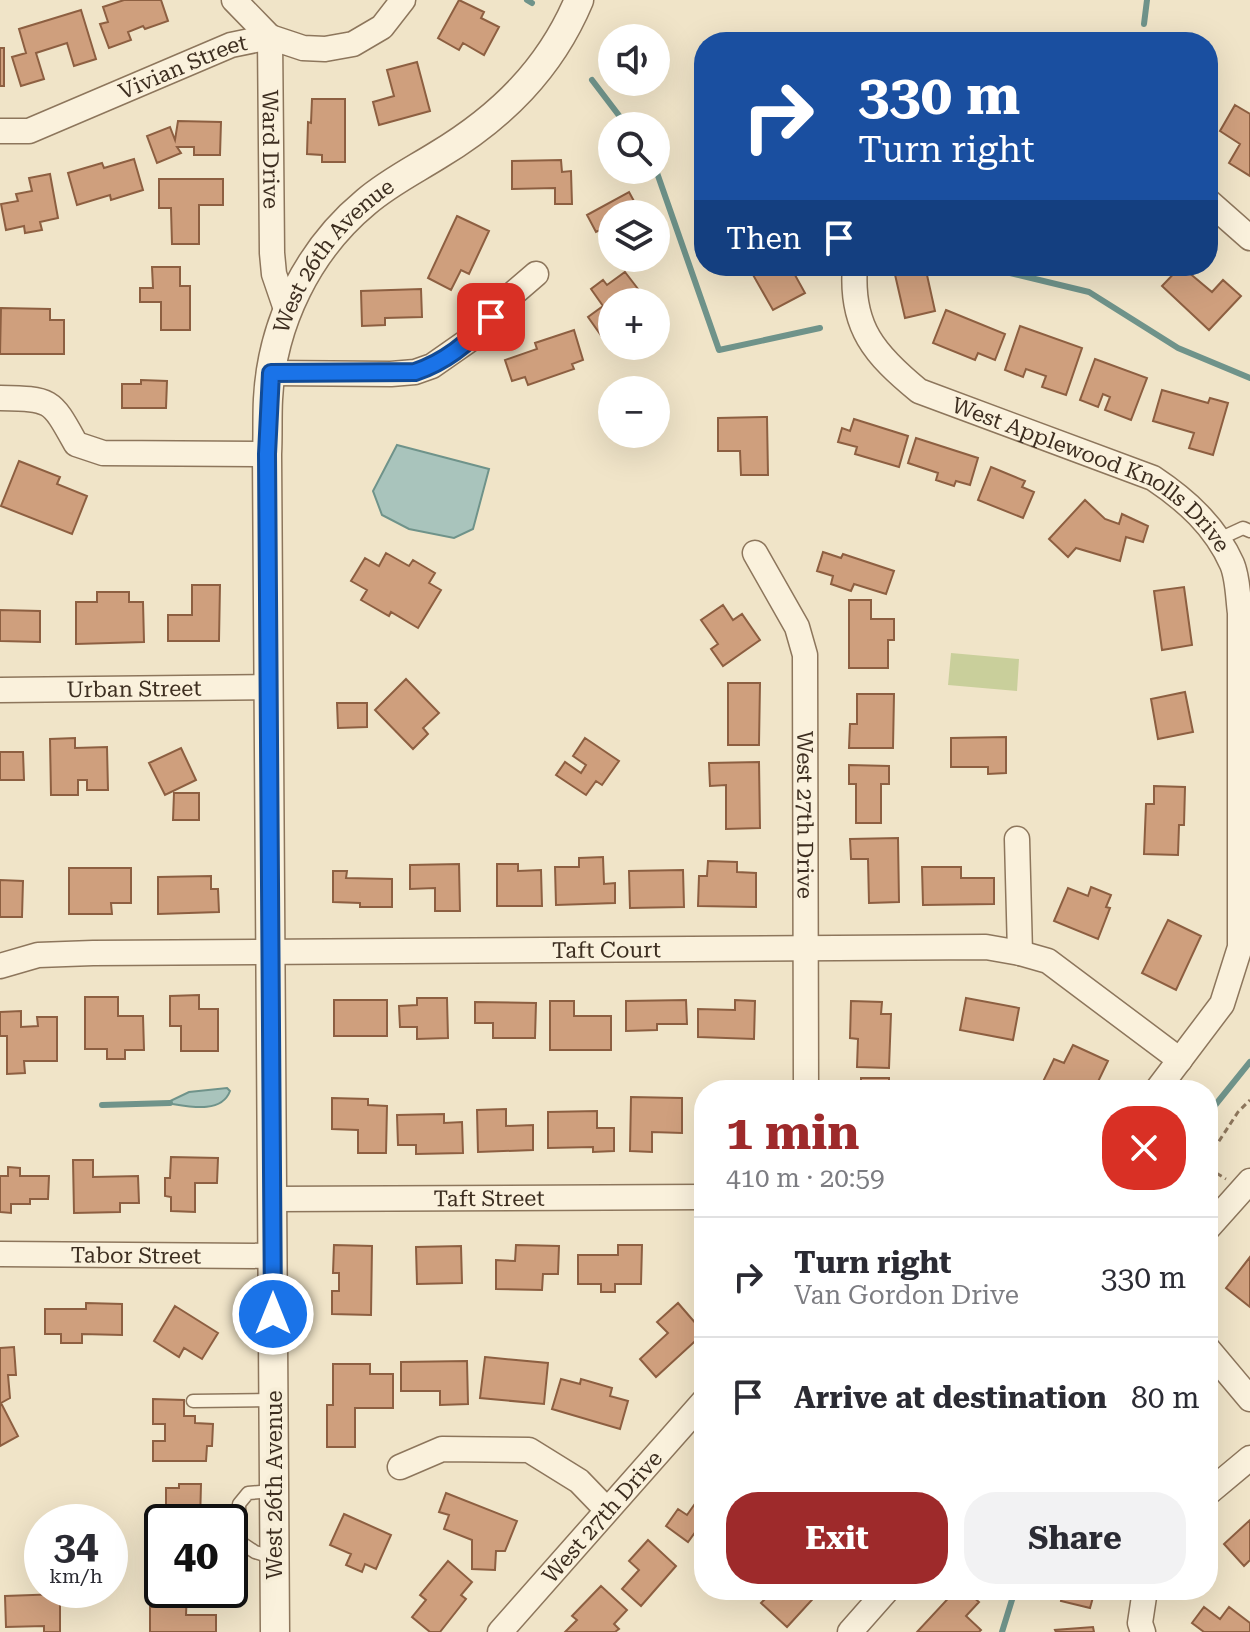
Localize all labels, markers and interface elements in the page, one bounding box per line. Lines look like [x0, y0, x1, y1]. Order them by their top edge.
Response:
map controls [598, 24, 670, 448]
button: sound [598, 24, 670, 96]
street label: Vivian Street [115, 30, 249, 104]
text: 330 m [858, 62, 1020, 128]
icon: right [726, 64, 830, 168]
street label: Ward Drive [258, 90, 284, 209]
button: search [598, 112, 670, 184]
text: Turn right [858, 129, 1035, 171]
street label: West 26th Avenue [268, 173, 398, 336]
button: layers [598, 200, 670, 272]
icon: arrive [817, 216, 861, 260]
text: Then [726, 221, 801, 256]
pin [457, 283, 525, 351]
button: + [598, 288, 670, 360]
icon: arrive [469, 295, 513, 339]
button: − [598, 376, 670, 448]
street label: West Applewood Knolls Drive [949, 392, 1235, 556]
street label: Urban Street [66, 675, 202, 702]
street label: West 27th Drive [793, 731, 818, 899]
street label: Taft Court [552, 937, 661, 962]
text: 1 min [726, 1105, 859, 1161]
button: close [1102, 1106, 1186, 1190]
text: 410 m · 20:59 [726, 1163, 885, 1193]
street label: Taft Street [433, 1185, 545, 1211]
street label: Tabor Street [71, 1242, 201, 1268]
text: Turn right [794, 1245, 951, 1280]
icon: right [726, 1255, 770, 1299]
text: 330 m [1101, 1260, 1186, 1295]
position arrow [231, 1272, 315, 1356]
text: Van Gordon Drive [794, 1280, 1019, 1310]
icon: arrive [726, 1375, 770, 1419]
text: Arrive at destination [794, 1380, 1107, 1415]
text: 80 m [1131, 1380, 1200, 1415]
street label: West 26th Avenue [262, 1390, 287, 1580]
street label: West 27th Drive [537, 1445, 667, 1588]
button: Exit [726, 1492, 948, 1584]
button: Share [964, 1492, 1186, 1584]
speed limit sign: 40 [144, 1504, 248, 1608]
text: 34 [54, 1522, 98, 1569]
text: km/h [49, 1564, 103, 1588]

